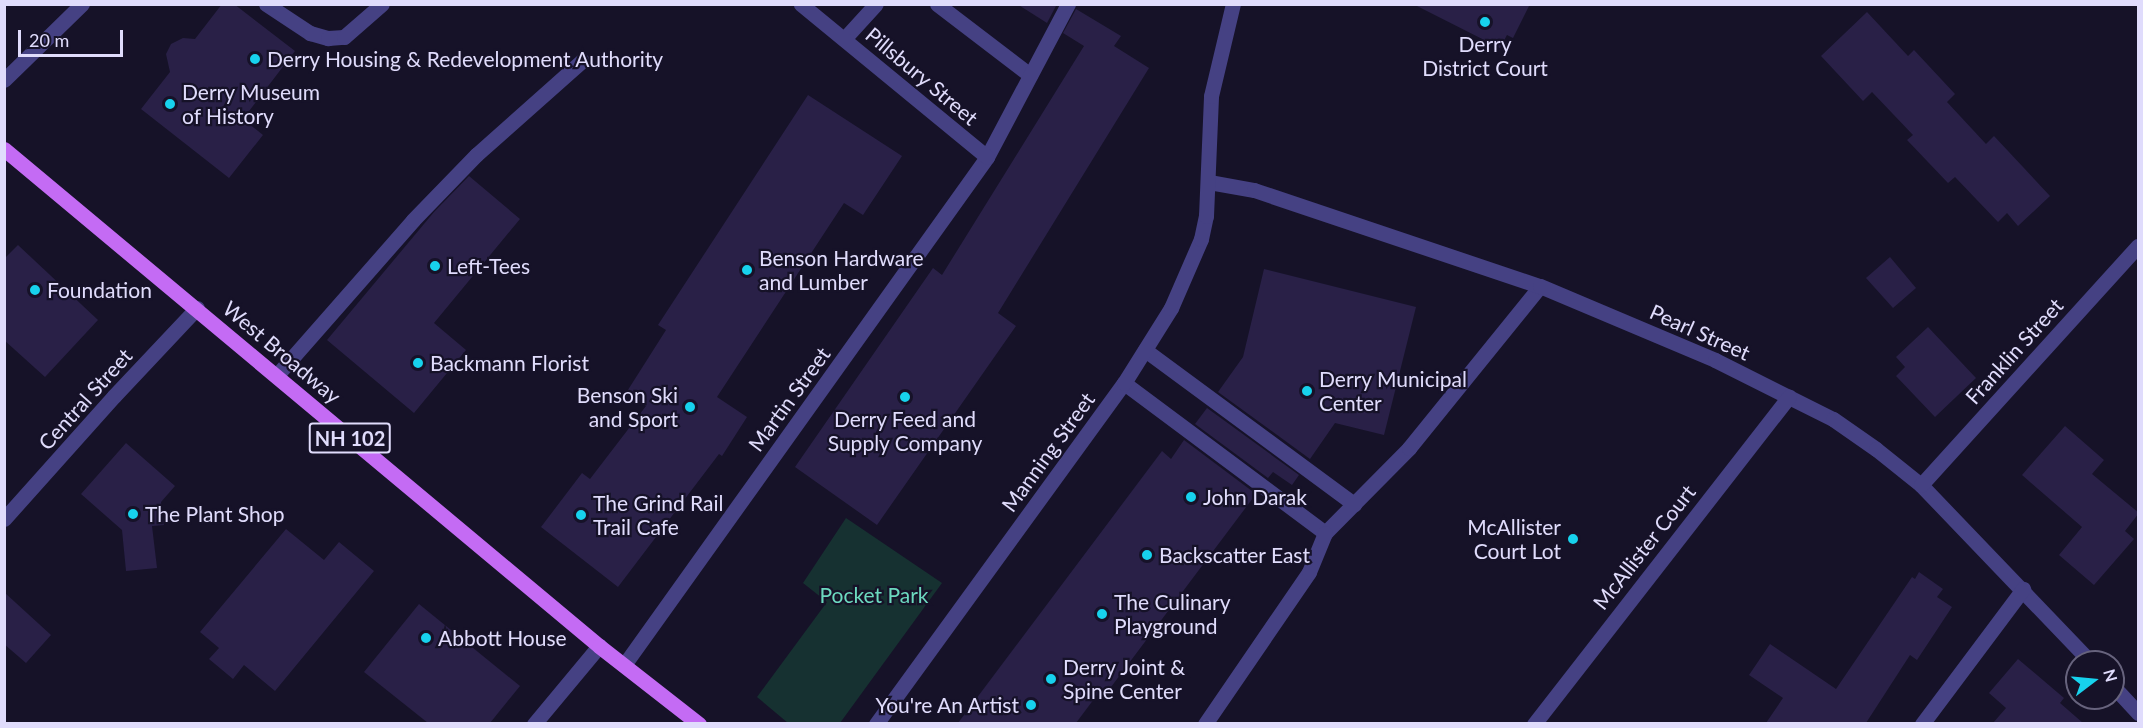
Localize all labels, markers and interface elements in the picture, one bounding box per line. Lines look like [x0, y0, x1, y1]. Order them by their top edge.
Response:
marker: Derry District Court [1478, 15, 1492, 29]
scale bar [21, 18, 126, 56]
street label: Pillsbury Street [861, 22, 983, 130]
text: 20 m [29, 29, 69, 51]
place label: Derry District Court [1422, 31, 1548, 81]
place label: Derry Housing & Redevelopment Authority [267, 46, 664, 72]
marker: Derry Housing & Redevelopment Authority [248, 52, 262, 66]
place label: Derry Museum of History [182, 79, 321, 129]
marker: Derry Museum of History [163, 97, 177, 111]
place label: Benson Hardware and Lumber [759, 245, 924, 295]
place label: Left-Tees [447, 253, 530, 279]
marker: Left-Tees [428, 259, 442, 273]
marker: Benson Hardware and Lumber [740, 263, 754, 277]
place label: Foundation [47, 277, 152, 303]
marker: Foundation [28, 283, 42, 297]
street label: Franklin Street [1960, 293, 2068, 409]
street label: West Broadway [218, 296, 346, 408]
street label: Pearl Street [1646, 299, 1754, 365]
street label: Martin Street [743, 342, 835, 456]
street label: Central Street [33, 343, 137, 455]
place label: Backmann Florist [430, 350, 589, 376]
marker: Backmann Florist [411, 356, 425, 370]
place label: Derry Municipal Center [1319, 366, 1467, 416]
place label: Benson Ski and Sport [577, 382, 678, 432]
marker: Derry Municipal Center [1300, 384, 1314, 398]
street label: Manning Street [996, 387, 1100, 517]
marker: Derry Feed and Supply Company [898, 390, 912, 404]
marker: Benson Ski and Sport [683, 400, 697, 414]
place label: Derry Feed and Supply Company [827, 406, 983, 456]
road number: NH 102 [308, 421, 392, 455]
street label: McAllister Court [1587, 480, 1701, 614]
place label: John Darak [1203, 484, 1307, 510]
place label: The Grind Rail Trail Cafe [593, 490, 724, 540]
marker: John Darak [1184, 490, 1198, 504]
place label: The Plant Shop [145, 501, 284, 527]
marker: The Plant Shop [126, 507, 140, 521]
marker: The Grind Rail Trail Cafe [574, 508, 588, 522]
place label: McAllister Court Lot [1467, 514, 1561, 564]
marker: McAllister Court Lot [1566, 532, 1580, 546]
place label: Backscatter East [1159, 542, 1310, 568]
marker: Backscatter East [1140, 548, 1154, 562]
park label: Pocket Park [819, 582, 929, 608]
place label: The Culinary Playground [1114, 589, 1231, 639]
marker: The Culinary Playground [1095, 607, 1109, 621]
place label: Abbott House [438, 625, 567, 651]
marker: Abbott House [419, 631, 433, 645]
north arrow [2065, 650, 2125, 710]
place label: Derry Joint & Spine Center [1063, 654, 1186, 704]
text: N [2100, 667, 2122, 684]
marker: Derry Joint & Spine Center [1044, 672, 1058, 686]
place label: You're An Artist [874, 692, 1019, 718]
marker: You're An Artist [1024, 698, 1038, 712]

